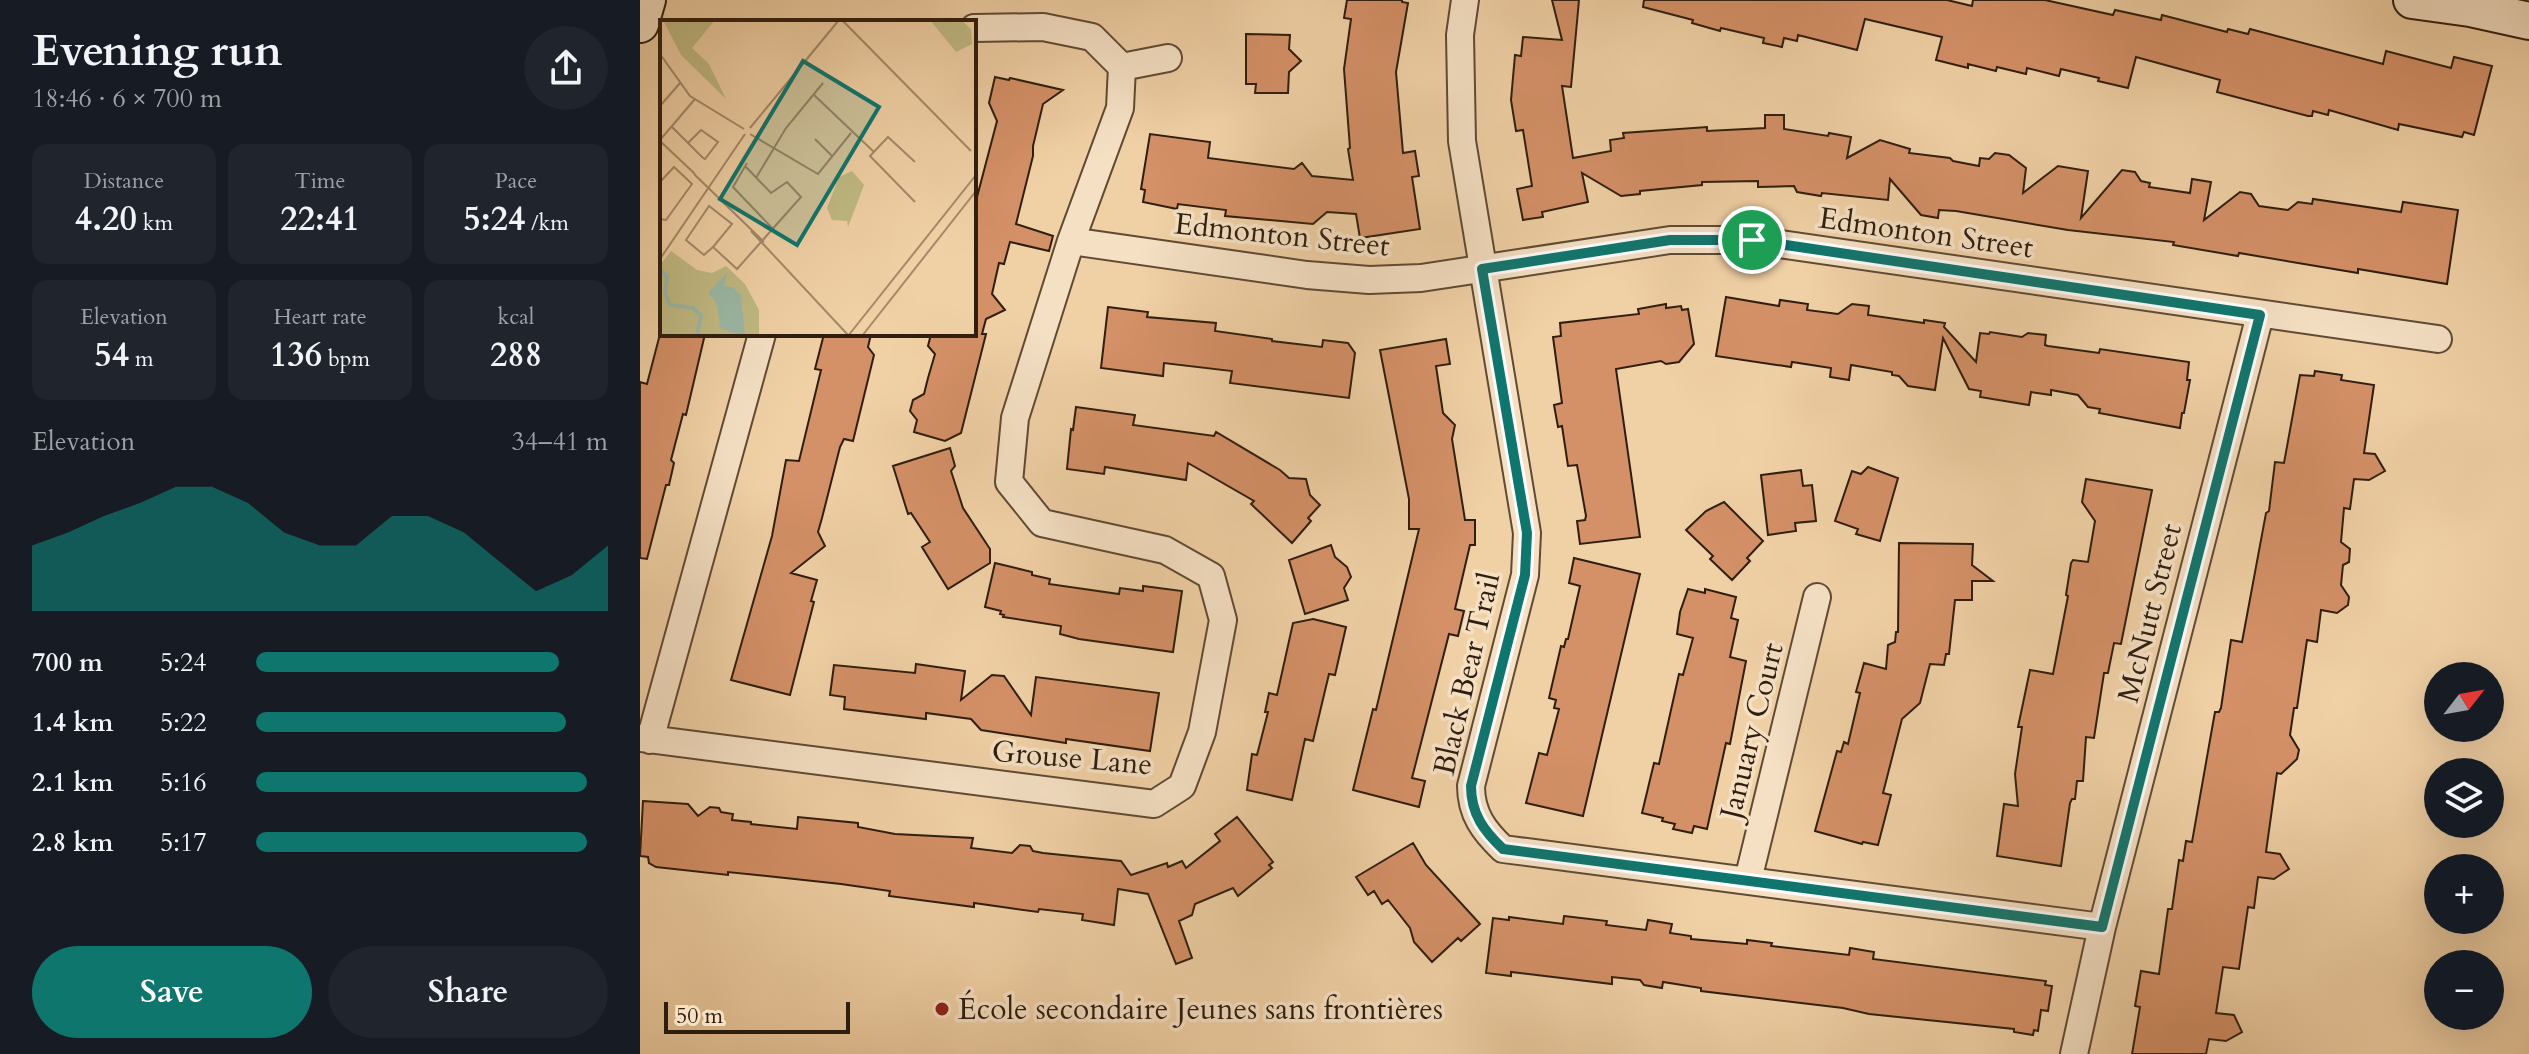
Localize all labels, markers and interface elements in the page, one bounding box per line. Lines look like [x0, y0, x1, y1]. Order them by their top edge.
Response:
inset map [660, 20, 976, 336]
text: Evening run [32, 21, 282, 81]
button: share [524, 26, 608, 110]
text: 18:46 · 6 × 700 m [32, 81, 222, 116]
text: Distance [84, 166, 164, 196]
text: Time [295, 166, 345, 196]
text: Pace [495, 166, 537, 196]
text: 4.20 [75, 196, 137, 242]
text: 22:41 [280, 196, 360, 242]
text: 5:24 [463, 196, 525, 242]
street label: Edmonton Street [1816, 198, 2036, 268]
street label: Edmonton Street [1172, 203, 1392, 267]
pin [1718, 206, 1786, 274]
text: km [137, 208, 173, 238]
text: /km [525, 208, 569, 238]
icon: arrive [1730, 218, 1774, 262]
text: Elevation [80, 302, 168, 332]
text: Heart rate [273, 302, 367, 332]
text: kcal [498, 302, 534, 332]
text: 54 [94, 332, 129, 378]
text: 136 [270, 332, 322, 378]
text: 288 [490, 332, 542, 378]
text: m [129, 344, 154, 374]
text: bpm [322, 344, 370, 374]
text: Elevation [32, 424, 135, 459]
text: 34–41 m [511, 424, 608, 459]
street label: McNutt Street [2108, 519, 2192, 707]
street label: Black Bear Trail [1424, 568, 1510, 779]
street label: January Court [1709, 638, 1794, 827]
text: 700 m [32, 645, 103, 680]
text: 5:24 [160, 645, 207, 680]
north arrow [2424, 662, 2504, 742]
map controls [2424, 662, 2504, 1030]
text: 1.4 km [32, 705, 113, 740]
text: 5:22 [160, 705, 207, 740]
street label: Grouse Lane [990, 731, 1154, 785]
button: layers [2424, 758, 2504, 838]
text: 2.1 km [32, 765, 113, 800]
text: 5:16 [160, 765, 207, 800]
text: 2.8 km [32, 825, 113, 860]
text: 5:17 [160, 825, 207, 860]
button: + [2424, 854, 2504, 934]
button: Save [32, 946, 312, 1038]
button: Share [328, 946, 608, 1038]
button: − [2424, 950, 2504, 1030]
place label: École secondaire Jeunes sans frontières [958, 989, 1443, 1030]
scale bar [664, 998, 850, 1034]
marker: École secondaire Jeunes sans frontières [933, 1000, 951, 1018]
text: 50 m [676, 1001, 723, 1031]

